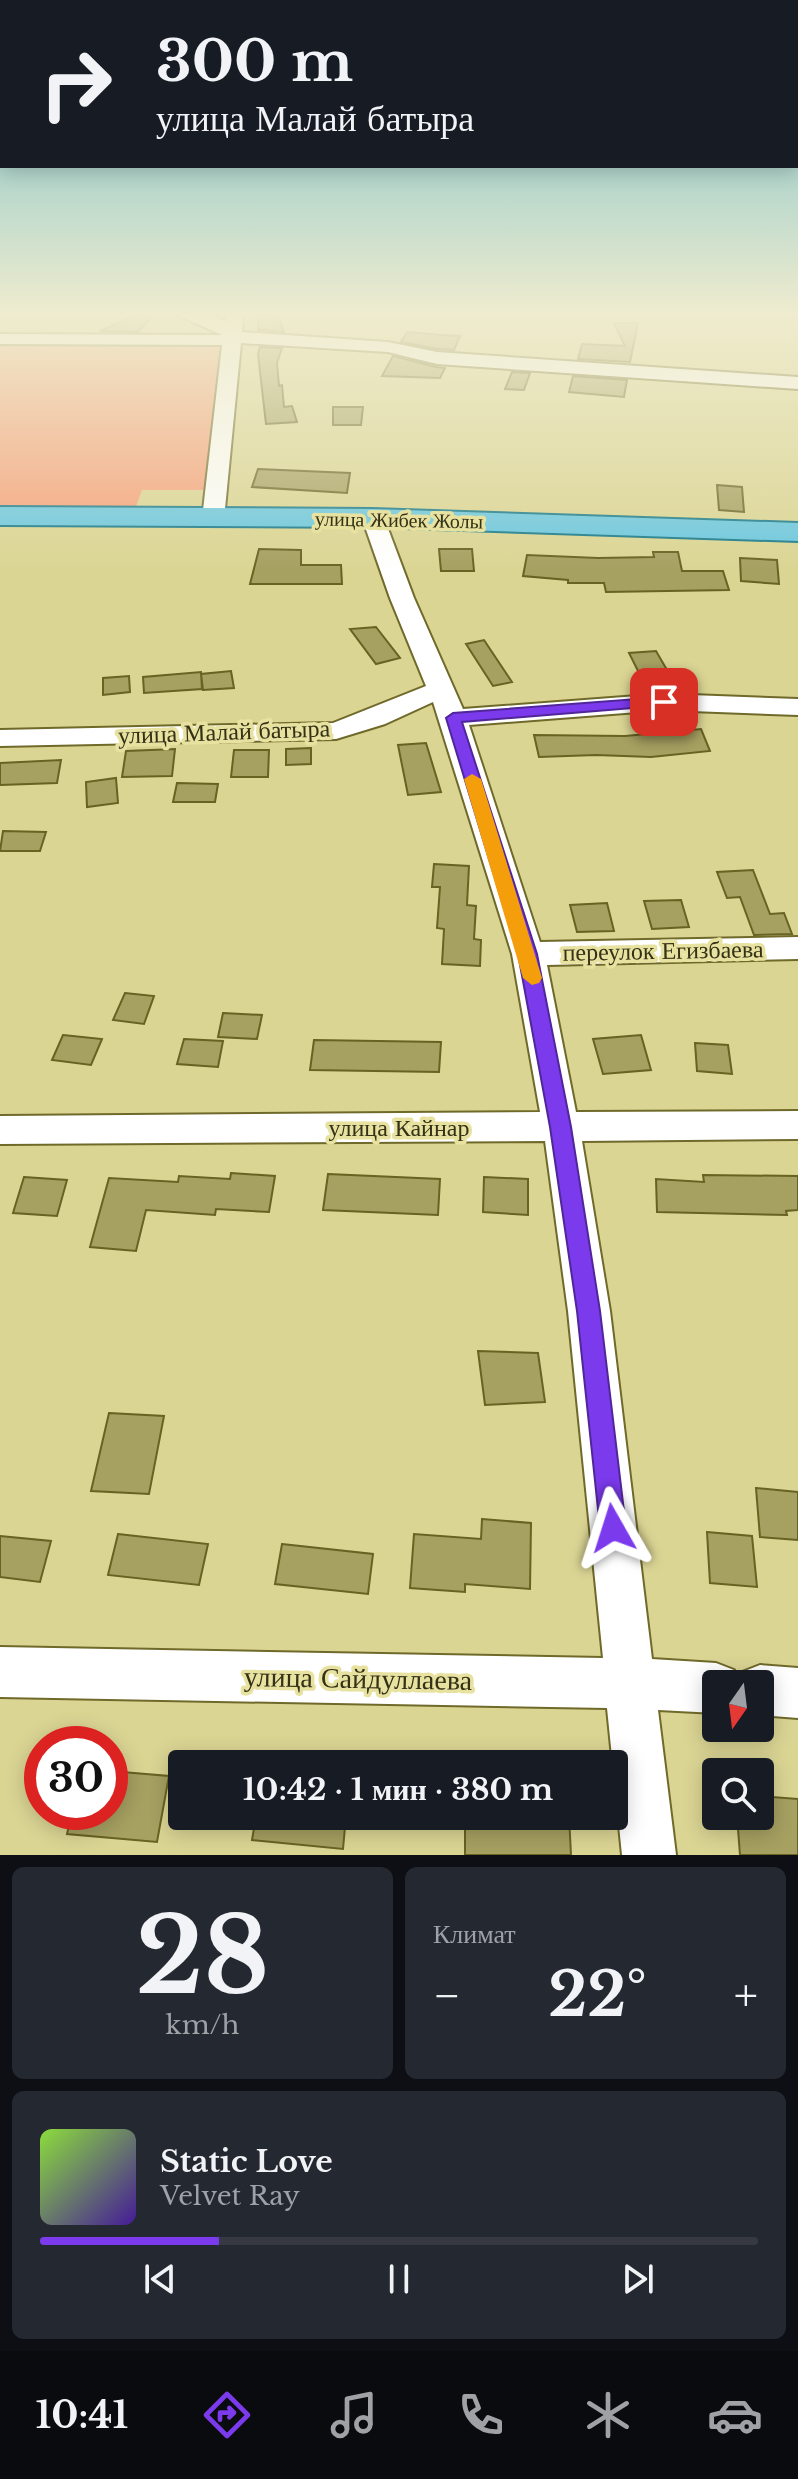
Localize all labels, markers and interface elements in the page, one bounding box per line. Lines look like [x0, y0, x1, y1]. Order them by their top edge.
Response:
text: 300 m [156, 27, 353, 96]
icon: right [24, 32, 128, 136]
text: улица Малай батыра [156, 96, 474, 141]
street label: улица Жибек Жолы [315, 507, 483, 533]
pin [630, 668, 698, 736]
icon: arrive [642, 680, 686, 724]
street label: улица Малай батыра [117, 713, 331, 750]
street label: переулок Егизбаева [562, 934, 764, 967]
street label: улица Кайнар [329, 1113, 469, 1142]
position arrow [571, 1486, 655, 1570]
street label: улица Сайдуллаева [244, 1659, 473, 1698]
north arrow [702, 1670, 774, 1742]
map controls [702, 1670, 774, 1830]
speed limit sign: 30 [24, 1726, 128, 1830]
button: search [702, 1758, 774, 1830]
text: 10:42 · 1 мин · 380 m [243, 1771, 553, 1808]
text: 28 [136, 1892, 269, 2021]
text: Климат [433, 1918, 516, 1950]
text: 22° [548, 1958, 646, 2032]
text: − [433, 1968, 461, 2023]
text: + [734, 1968, 758, 2023]
text: km/h [166, 2009, 239, 2041]
text: Static Love [160, 2143, 333, 2180]
text: Velvet Ray [160, 2180, 300, 2212]
icon: previous [138, 2257, 182, 2301]
icon: pause [377, 2257, 421, 2301]
icon: next [616, 2257, 660, 2301]
icon: directions [199, 2387, 255, 2443]
icon: music [326, 2387, 382, 2443]
icon: phone [453, 2387, 509, 2443]
icon: climate [580, 2387, 636, 2443]
icon: car [707, 2387, 763, 2443]
text: 10:41 [35, 2393, 128, 2438]

